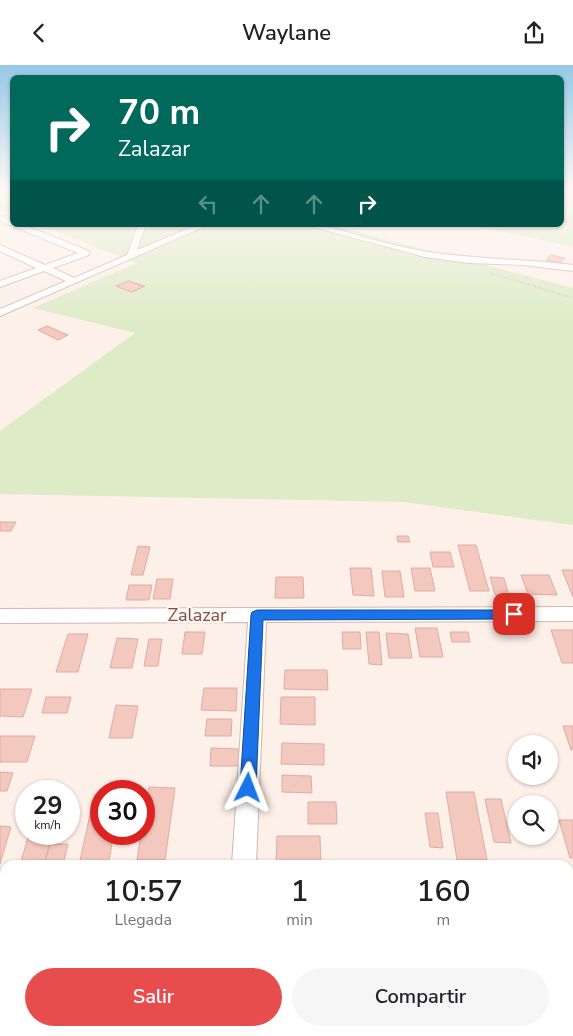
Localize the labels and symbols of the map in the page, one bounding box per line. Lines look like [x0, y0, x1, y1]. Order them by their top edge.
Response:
pin [493, 593, 535, 635]
street label: Zalazar [167, 603, 227, 627]
position arrow [221, 761, 273, 813]
speed limit sign: 30 [90, 780, 155, 845]

